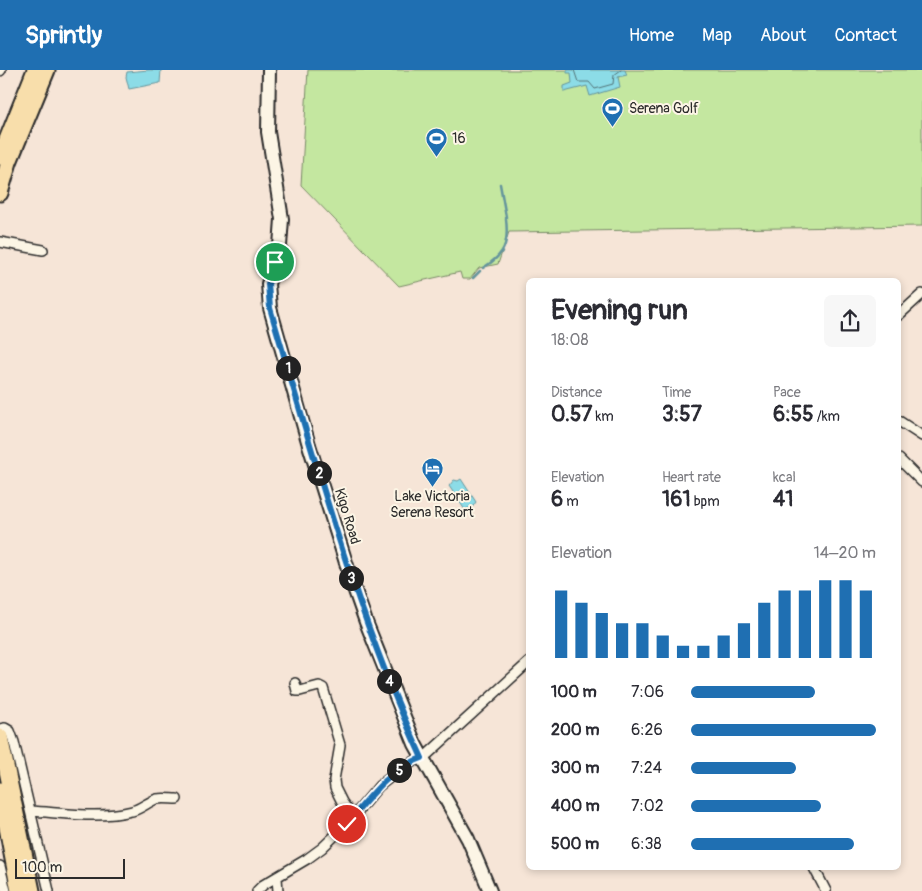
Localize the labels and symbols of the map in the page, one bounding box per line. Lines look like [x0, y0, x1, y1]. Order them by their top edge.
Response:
sports icon: Serena Golf [601, 96, 625, 127]
place label: Serena Golf [629, 100, 699, 117]
sports icon: 16 [424, 126, 448, 157]
place label: 16 [452, 130, 466, 147]
pin [254, 241, 296, 283]
pin: 1 [276, 356, 300, 380]
hotel icon: Lake Victoria Serena Resort [420, 456, 444, 487]
pin: 2 [306, 460, 332, 486]
street label: Kigo Road [331, 486, 364, 546]
place label: Lake Victoria Serena Resort [390, 488, 474, 521]
pin: 3 [338, 566, 364, 590]
pin: 4 [376, 668, 402, 694]
pin: 5 [386, 758, 412, 782]
pin [326, 803, 368, 845]
scale bar [15, 856, 125, 879]

